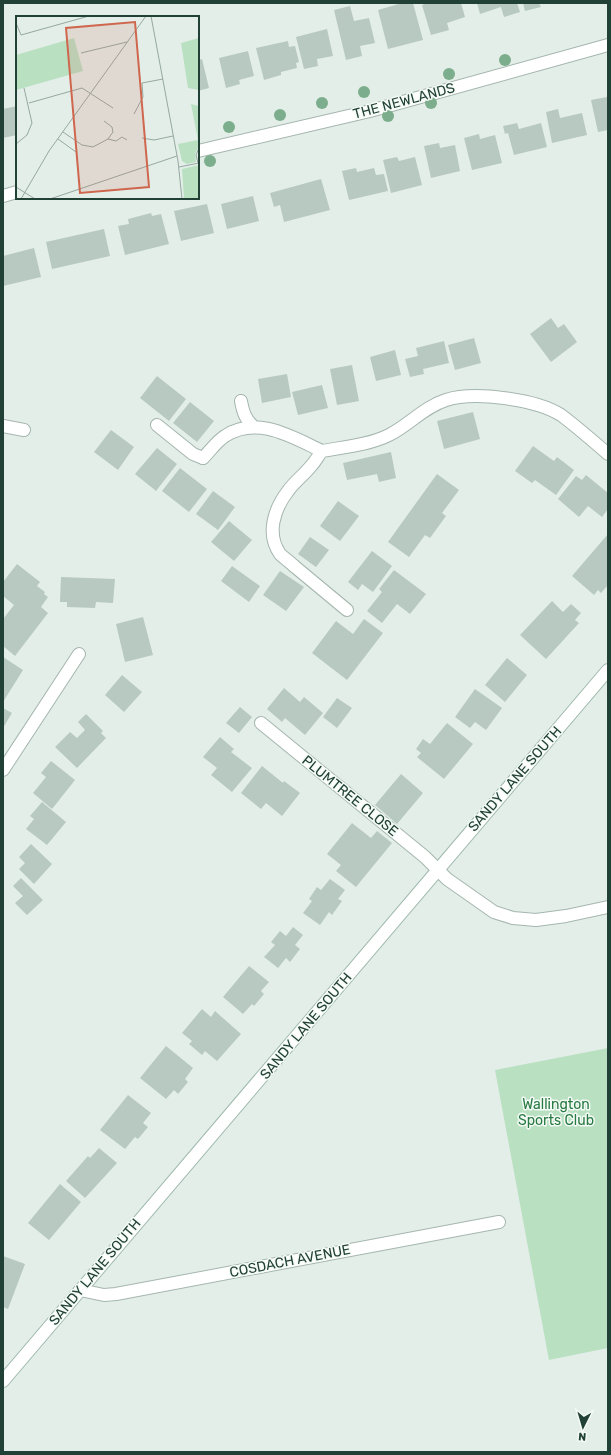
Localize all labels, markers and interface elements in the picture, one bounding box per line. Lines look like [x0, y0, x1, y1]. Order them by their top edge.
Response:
inset map [16, 16, 199, 199]
street label: THE NEWLANDS [351, 79, 457, 123]
street label: SANDY LANE SOUTH [465, 723, 565, 835]
street label: PLUMTREE CLOSE [298, 752, 402, 840]
street label: SANDY LANE SOUTH [256, 969, 356, 1083]
park label: Wallington Sports Club [518, 1096, 594, 1129]
street label: SANDY LANE SOUTH [45, 1215, 145, 1329]
street label: COSDACH AVENUE [228, 1241, 352, 1281]
north arrow [563, 1407, 603, 1447]
text: N [578, 1430, 587, 1443]

